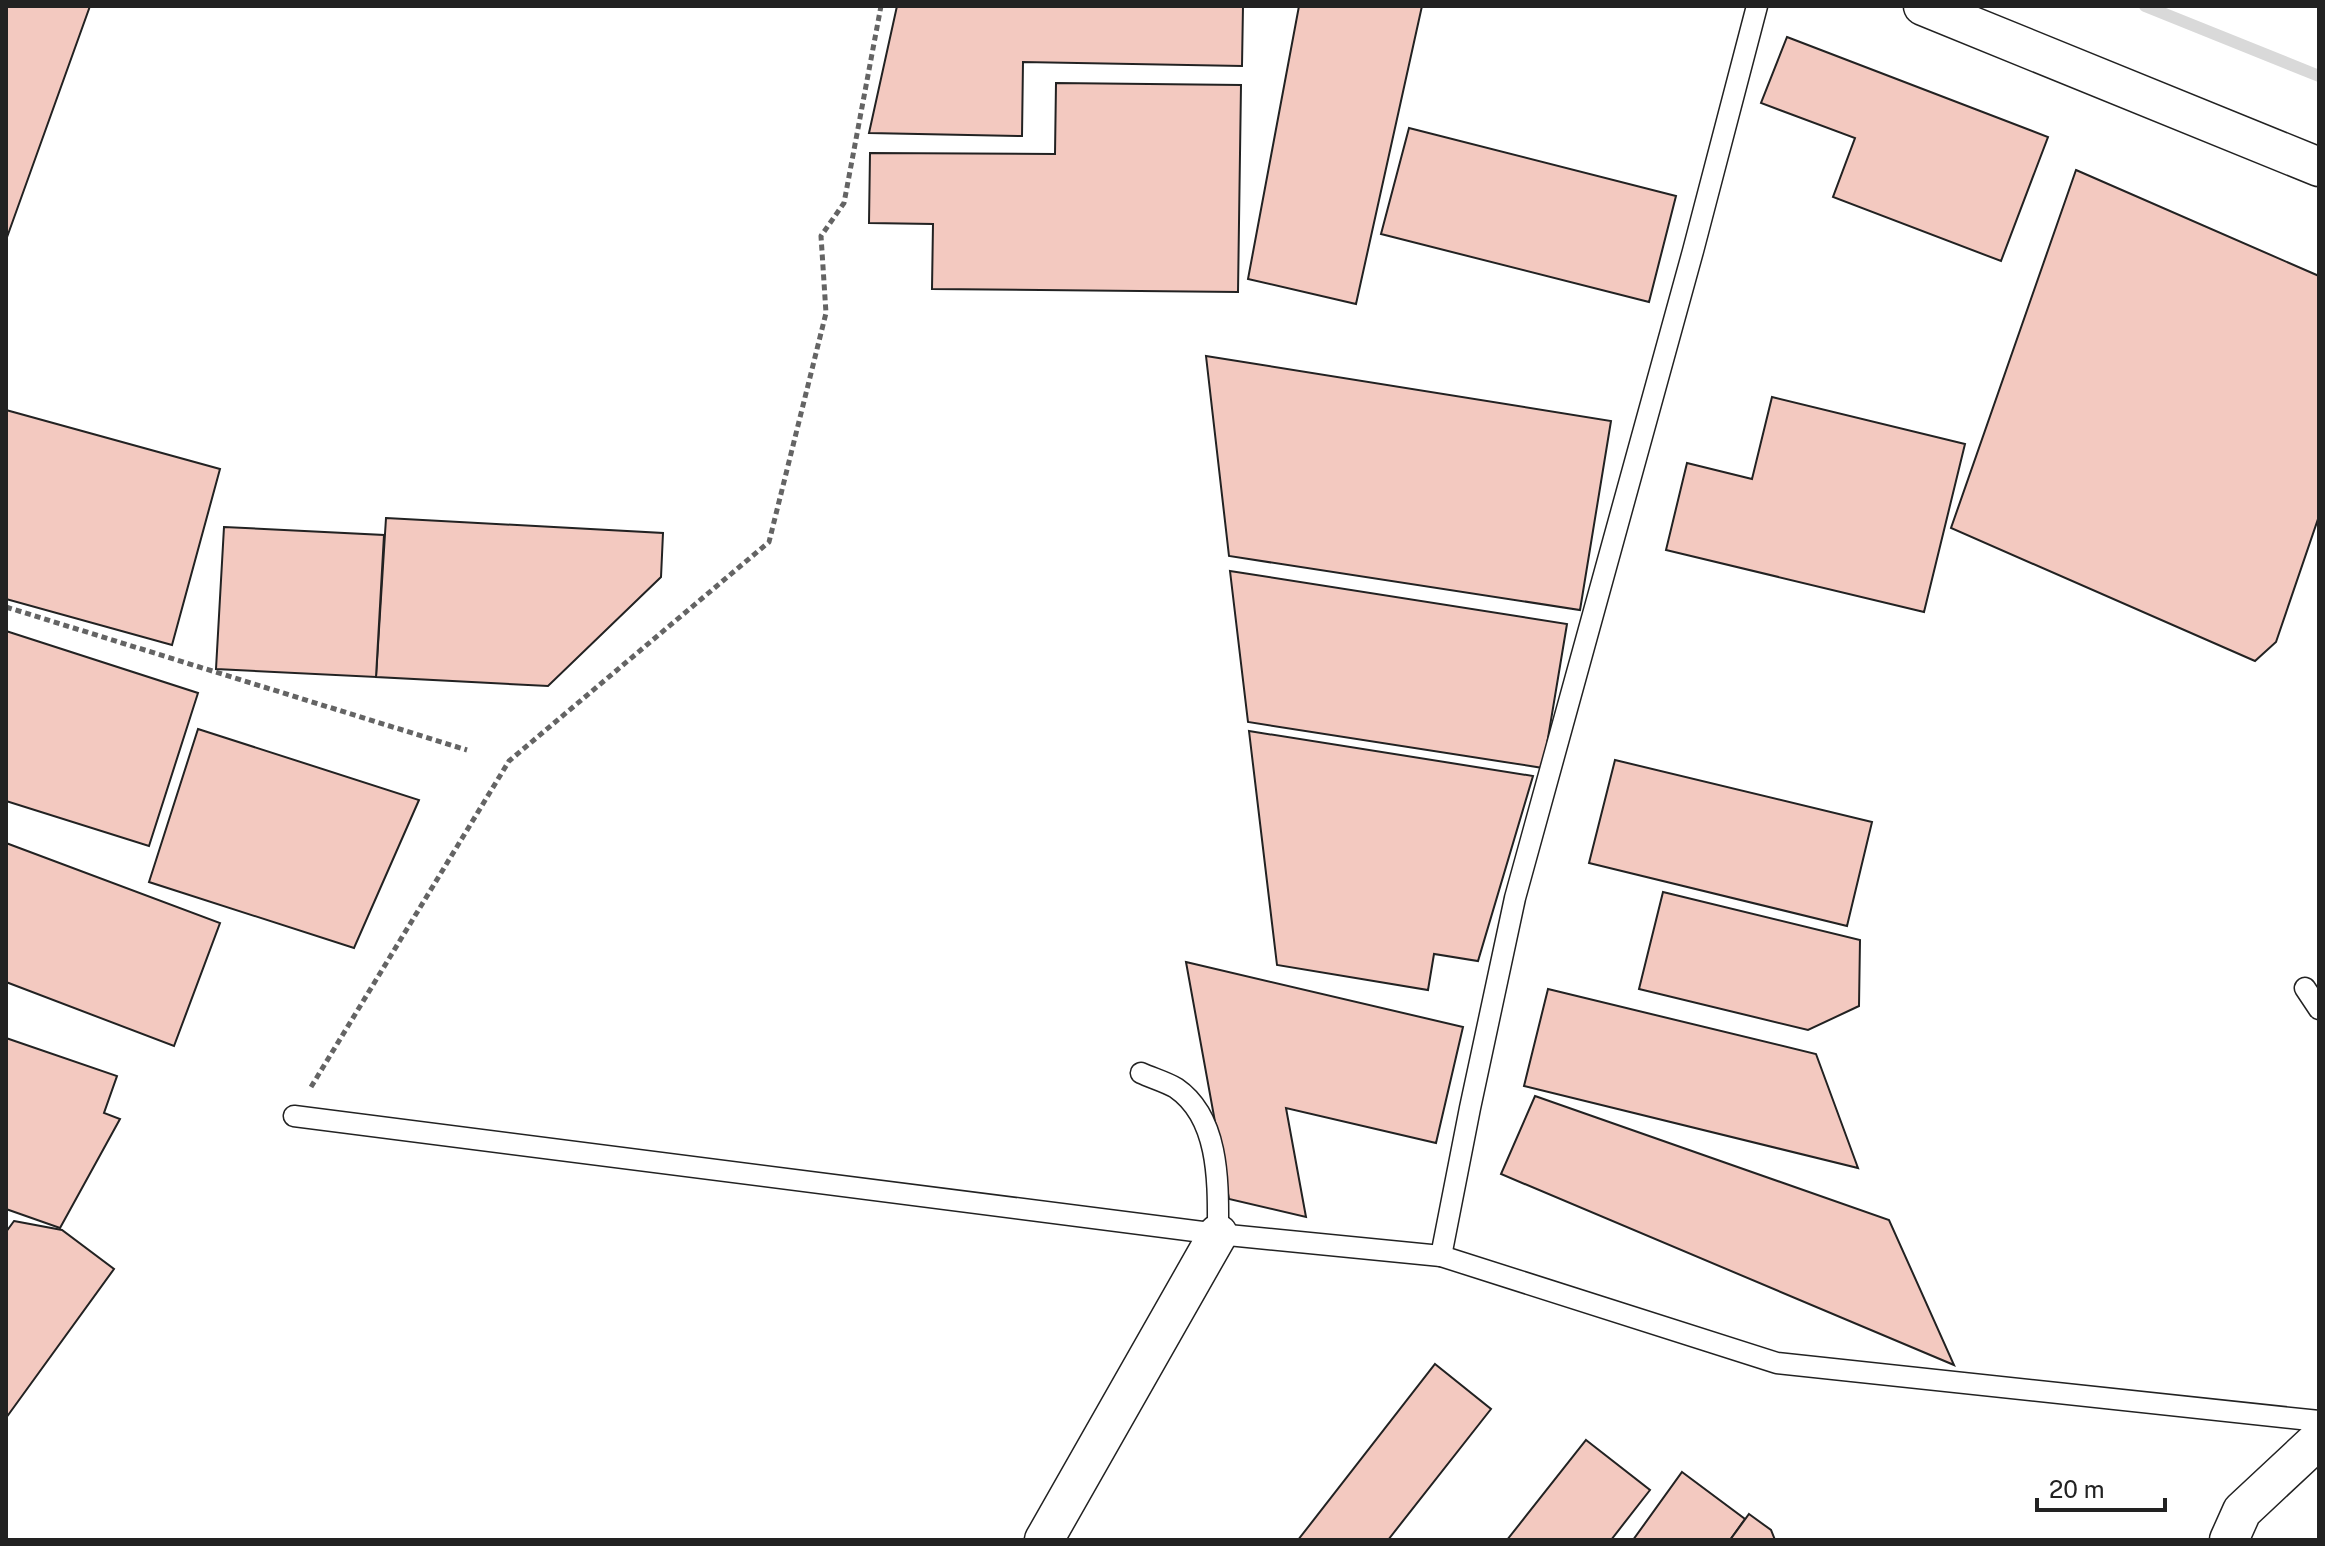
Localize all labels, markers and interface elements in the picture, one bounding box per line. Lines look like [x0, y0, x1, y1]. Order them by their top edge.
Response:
scale bar [2037, 1462, 2165, 1512]
text: 20 m [2049, 1475, 2105, 1503]

